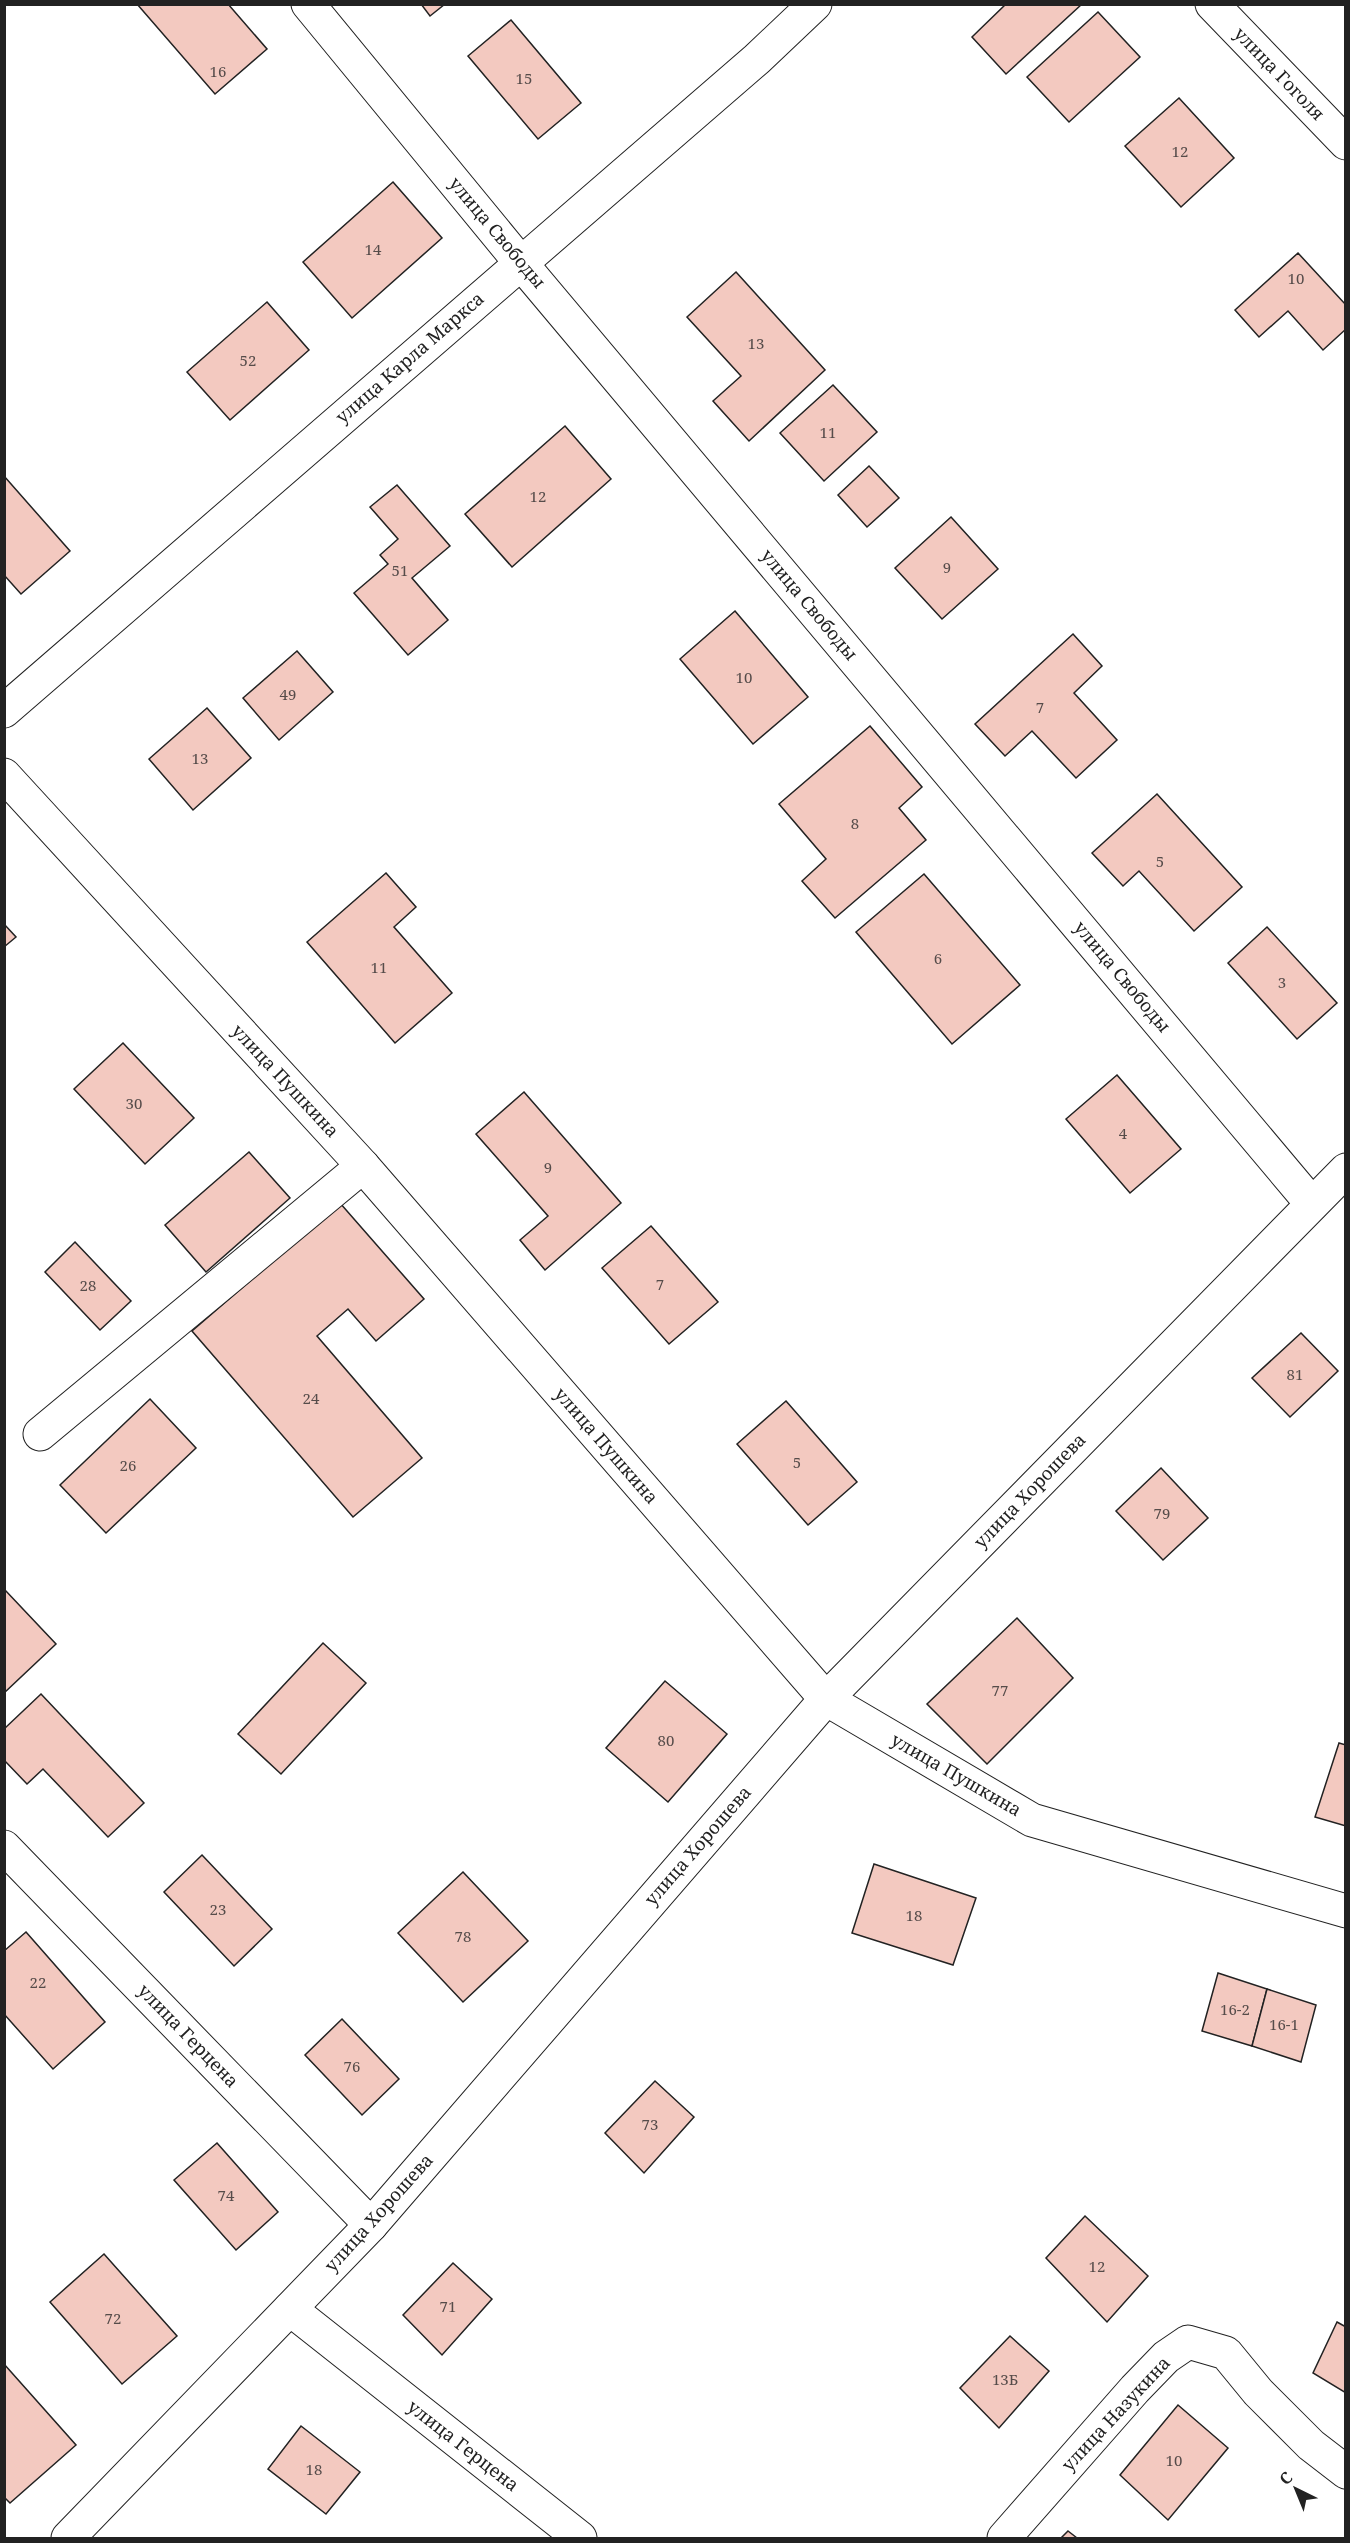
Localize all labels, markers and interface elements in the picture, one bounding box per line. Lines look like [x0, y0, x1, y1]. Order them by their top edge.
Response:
street label: улица Гоголя [1229, 21, 1330, 125]
house number: 16 [210, 61, 226, 81]
house number: 15 [516, 68, 532, 88]
house number: 12 [1172, 141, 1188, 161]
street label: улица Свободы [444, 172, 552, 293]
house number: 14 [365, 239, 382, 259]
house number: 10 [1288, 268, 1304, 288]
street label: улица Карла Маркса [330, 286, 489, 428]
house number: 13 [748, 333, 764, 353]
house number: 52 [240, 350, 256, 370]
house number: 11 [820, 422, 836, 442]
house number: 12 [530, 486, 546, 506]
street label: улица Свободы [756, 544, 864, 665]
house number: 9 [943, 557, 951, 577]
house number: 51 [392, 560, 408, 580]
house number: 10 [736, 667, 752, 687]
house number: 49 [280, 684, 296, 704]
house number: 7 [1036, 697, 1044, 717]
house number: 13 [192, 748, 208, 768]
house number: 8 [851, 813, 859, 833]
house number: 5 [1156, 851, 1164, 871]
street label: улица Свободы [1069, 916, 1177, 1037]
house number: 6 [934, 948, 942, 968]
house number: 11 [371, 957, 387, 977]
house number: 3 [1278, 972, 1286, 992]
street label: улица Пушкина [227, 1018, 345, 1142]
house number: 30 [126, 1093, 142, 1113]
house number: 4 [1119, 1123, 1128, 1143]
house number: 9 [544, 1157, 552, 1177]
house number: 7 [656, 1274, 664, 1294]
house number: 28 [80, 1275, 96, 1295]
house number: 81 [1287, 1364, 1303, 1384]
street label: улица Пушкина [550, 1382, 664, 1509]
house number: 24 [303, 1388, 320, 1408]
street label: улица Хорошева [968, 1428, 1090, 1553]
house number: 5 [793, 1452, 801, 1472]
house number: 26 [120, 1455, 136, 1475]
house number: 79 [1154, 1503, 1170, 1523]
house number: 77 [992, 1680, 1008, 1700]
street label: улица Пушкина [887, 1727, 1026, 1821]
house number: 80 [658, 1730, 674, 1750]
street label: улица Хорошева [639, 1780, 756, 1910]
house number: 23 [210, 1899, 226, 1919]
house number: 18 [906, 1905, 922, 1925]
house number: 78 [455, 1926, 471, 1946]
house number: 22 [30, 1972, 46, 1992]
street label: улица Герцена [133, 1978, 244, 2092]
house number: 16-2 [1220, 1999, 1250, 2019]
house number: 16-1 [1269, 2014, 1299, 2034]
house number: 76 [344, 2056, 360, 2076]
house number: 73 [642, 2114, 658, 2134]
street label: улица Хорошева [319, 2148, 438, 2277]
house number: 74 [218, 2185, 235, 2205]
house number: 12 [1089, 2256, 1105, 2276]
house number: 71 [440, 2296, 456, 2316]
house number: 72 [105, 2308, 121, 2328]
street label: улица Назукина [1056, 2351, 1175, 2476]
house number: 13Б [992, 2369, 1018, 2389]
street label: улица Герцена [403, 2394, 524, 2496]
house number: 10 [1166, 2450, 1182, 2470]
house number: 18 [306, 2459, 322, 2479]
north arrow [1266, 2459, 1326, 2519]
text: С [1274, 2466, 1297, 2490]

